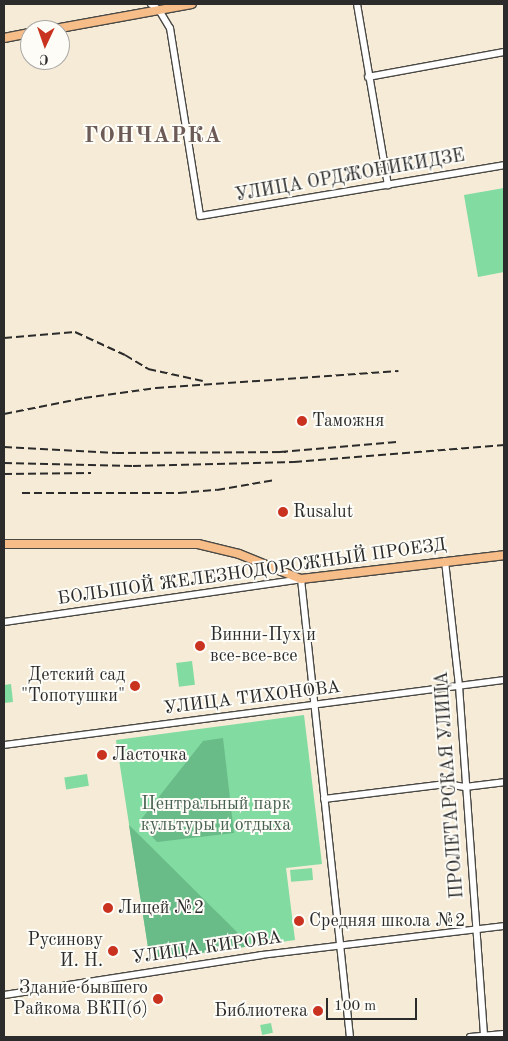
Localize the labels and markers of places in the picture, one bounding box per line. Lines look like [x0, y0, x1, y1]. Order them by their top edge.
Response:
place label: Таможня [312, 410, 384, 432]
marker: Таможня [296, 415, 308, 427]
place label: Rusalut [293, 501, 353, 523]
marker: Rusalut [277, 506, 289, 518]
place label: Винни-Пух и все-все-все [210, 625, 316, 668]
marker: Винни-Пух и все-все-все [194, 640, 206, 652]
place label: Детский сад "Топотушки" [21, 665, 125, 708]
marker: Детский сад "Топотушки" [129, 680, 141, 692]
place label: Ласточка [112, 744, 187, 766]
marker: Ласточка [96, 749, 108, 761]
place label: Лицей №2 [118, 897, 204, 919]
marker: Лицей №2 [102, 902, 114, 914]
place label: Средняя школа №2 [309, 910, 465, 932]
marker: Средняя школа №2 [293, 915, 305, 927]
place label: Русинову И. Н. [28, 930, 103, 972]
marker: Русинову И. Н. [107, 945, 119, 957]
place label: Здание бывшего Райкома ВКП(б) [13, 978, 148, 1021]
marker: Здание бывшего Райкома ВКП(б) [152, 993, 164, 1005]
place label: Библиотека [214, 1000, 308, 1022]
marker: Библиотека [312, 1005, 324, 1017]

